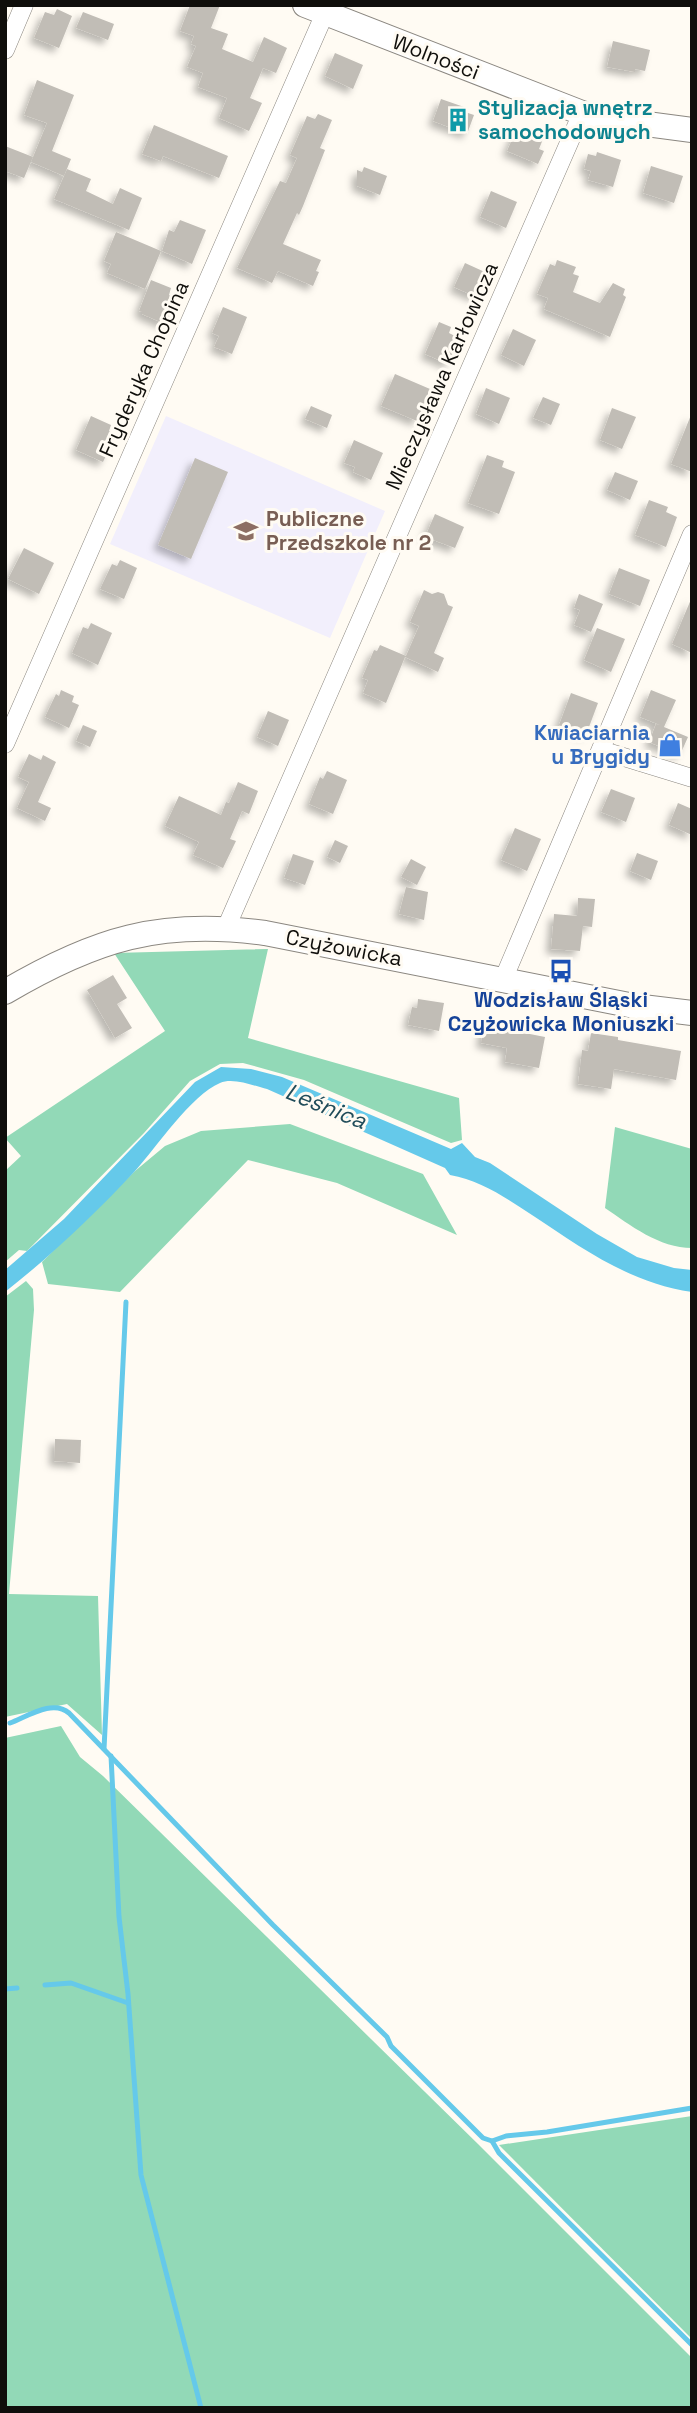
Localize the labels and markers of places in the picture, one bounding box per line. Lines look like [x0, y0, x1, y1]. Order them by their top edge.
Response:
place label: Stylizacja wnętrz samochodowych [478, 94, 653, 145]
building icon: Stylizacja wnętrz samochodowych [444, 106, 472, 134]
place label: Publiczne Przedszkole nr 2 [266, 505, 431, 556]
school or university icon: Publiczne Przedszkole nr 2 [232, 517, 260, 545]
place label: Kwiaciarnia u Brygidy [534, 719, 650, 770]
shop icon: Kwiaciarnia u Brygidy [656, 731, 684, 759]
bus stop icon: Wodzisław Śląski Czyżowicka Moniuszki [547, 957, 575, 985]
place label: Wodzisław Śląski Czyżowicka Moniuszki [448, 986, 674, 1037]

